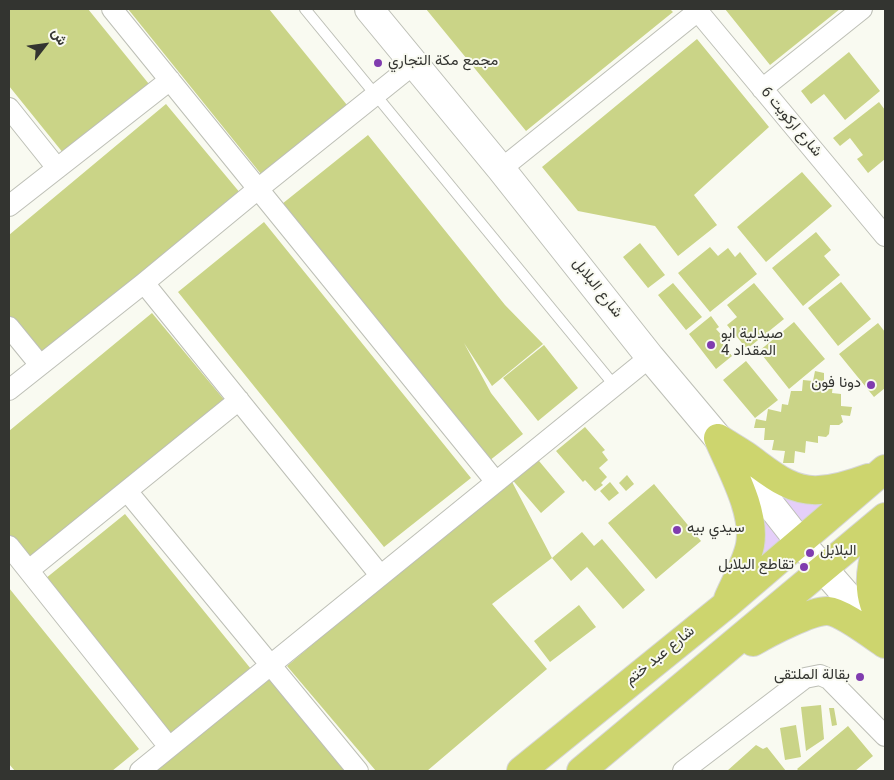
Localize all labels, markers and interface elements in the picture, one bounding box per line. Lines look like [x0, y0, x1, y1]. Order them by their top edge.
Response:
north arrow [20, 20, 70, 70]
text: ش [44, 25, 72, 50]
place label: مجمع مكة التجاري [388, 54, 498, 72]
marker: مجمع مكة التجاري [372, 57, 384, 69]
street label: شارع اركويت 6 [756, 84, 824, 162]
street label: شارع البلابل [567, 256, 625, 322]
place label: صيدلية ابو المقداد 4 [721, 327, 783, 362]
marker: صيدلية ابو المقداد 4 [705, 339, 717, 351]
place label: دونا فون [811, 376, 861, 394]
marker: دونا فون [865, 379, 877, 391]
place label: سيدي بيه [687, 521, 745, 539]
marker: سيدي بيه [671, 524, 683, 536]
place label: البلابل [820, 544, 857, 562]
marker: البلابل [804, 547, 816, 559]
place label: تقاطع البلابل [718, 558, 794, 576]
marker: تقاطع البلابل [798, 561, 810, 573]
street label: شارع عبد ختم [623, 624, 699, 690]
place label: بقالة الملتقى [774, 668, 850, 686]
marker: بقالة الملتقى [854, 671, 866, 683]

